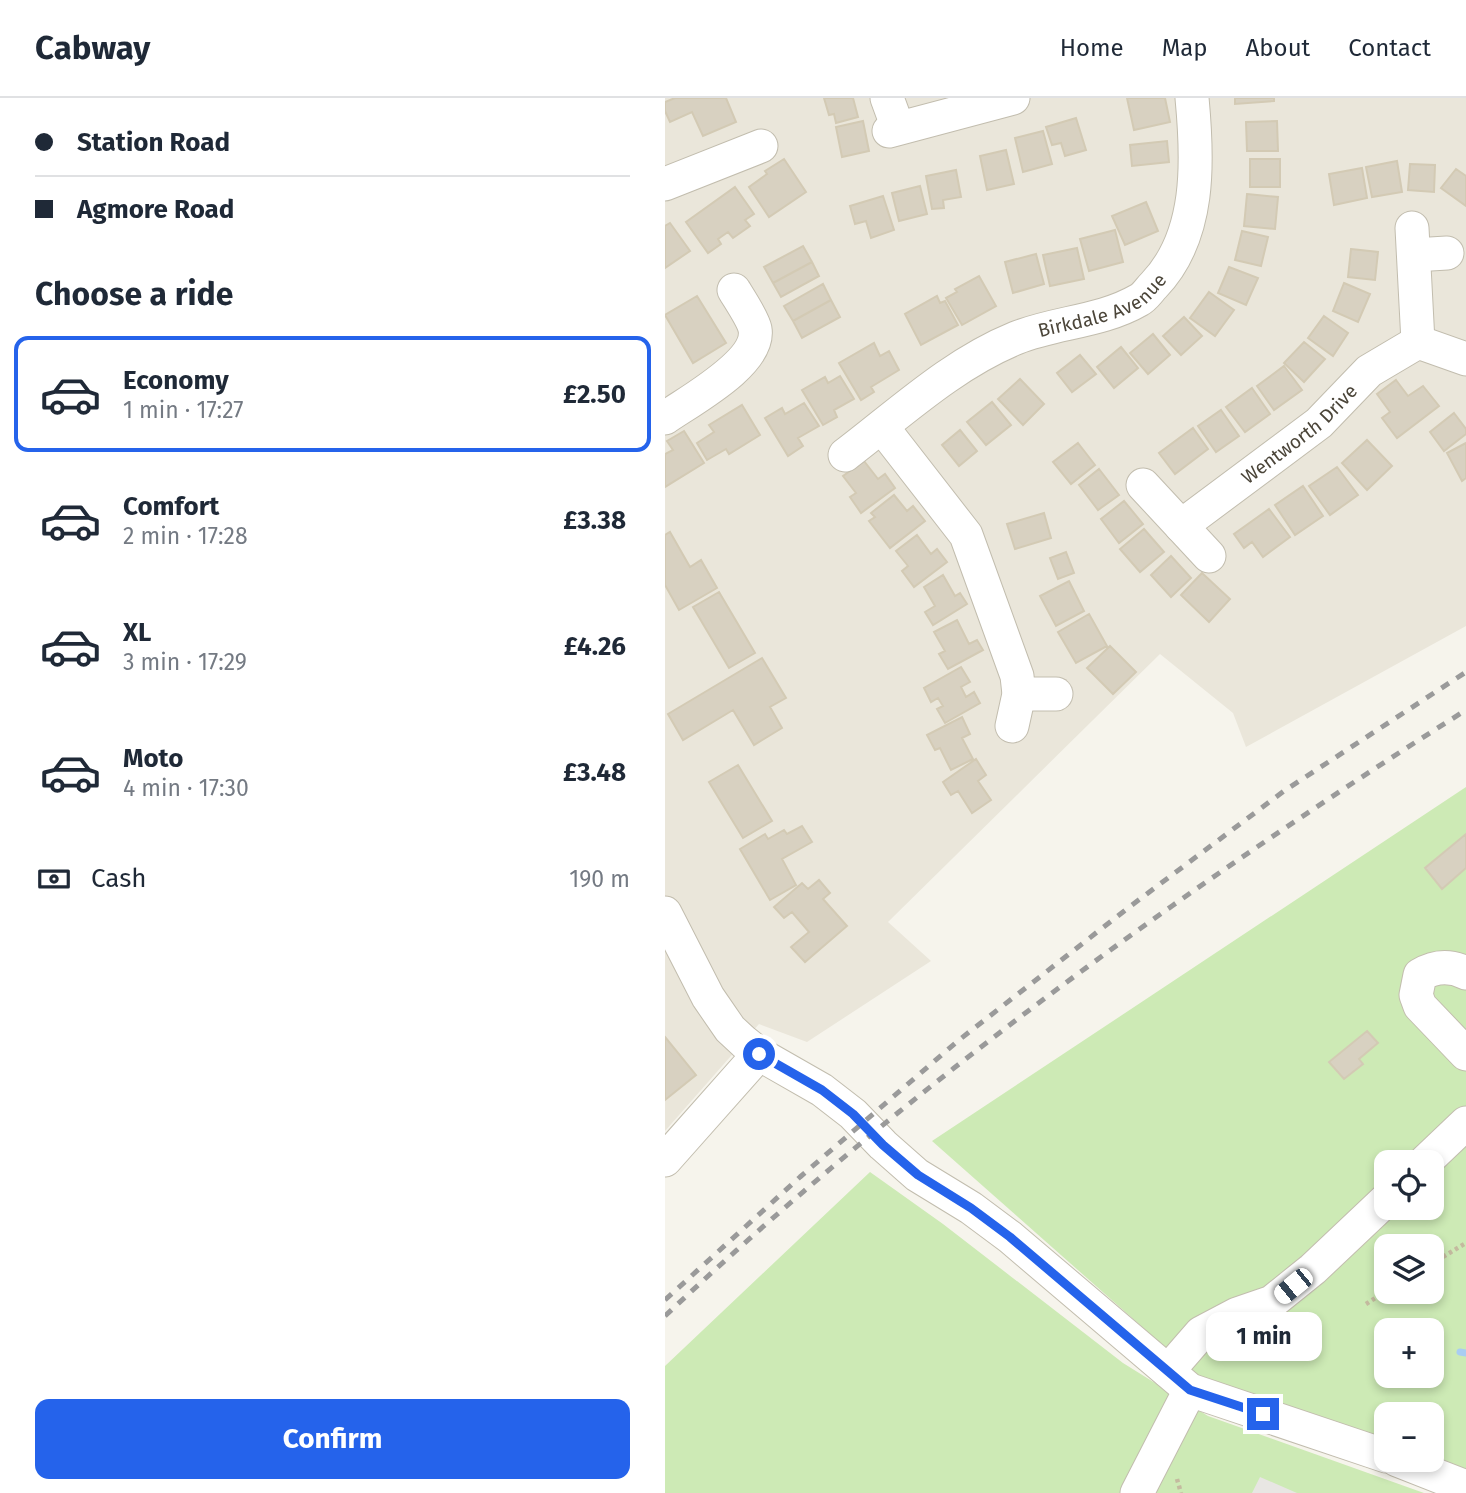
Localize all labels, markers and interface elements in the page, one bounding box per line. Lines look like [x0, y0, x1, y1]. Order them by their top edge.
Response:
text: Cabway [35, 28, 150, 68]
text: Home [1060, 34, 1124, 62]
text: Map [1162, 34, 1208, 62]
text: About [1246, 34, 1310, 62]
text: Contact [1348, 34, 1431, 62]
text: Station Road [77, 127, 230, 158]
text: Agmore Road [77, 194, 234, 225]
street label: Birkdale Avenue [1035, 268, 1171, 342]
text: Choose a ride [35, 275, 233, 313]
icon: car [39, 363, 102, 426]
text: Economy [123, 365, 229, 396]
text: £2.50 [563, 379, 626, 410]
street label: Wentworth Drive [1237, 379, 1362, 488]
text: 1 min · 17:27 [123, 396, 244, 424]
icon: car [39, 489, 102, 552]
text: Comfort [123, 491, 219, 522]
text: £3.38 [563, 505, 626, 536]
text: 2 min · 17:28 [123, 522, 248, 550]
icon: car [39, 615, 102, 678]
text: XL [123, 617, 151, 648]
text: £4.26 [564, 631, 626, 662]
text: 3 min · 17:29 [123, 648, 247, 676]
icon: car [39, 741, 102, 804]
text: Moto [123, 743, 183, 774]
text: £3.48 [563, 757, 626, 788]
text: 4 min · 17:30 [123, 774, 249, 802]
icon: cash [35, 860, 73, 898]
text: Cash [91, 863, 147, 894]
text: 190 m [569, 865, 630, 893]
route start [743, 1038, 775, 1070]
map controls [1374, 1150, 1444, 1472]
button: locate [1374, 1150, 1444, 1220]
button: layers [1374, 1234, 1444, 1304]
car [1271, 1265, 1316, 1307]
callout: 1 min [1205, 1312, 1321, 1362]
button: + [1374, 1318, 1444, 1388]
text: 1 min [1236, 1322, 1292, 1350]
route end [1247, 1398, 1279, 1430]
button: Confirm [35, 1399, 630, 1479]
button: − [1374, 1402, 1444, 1472]

